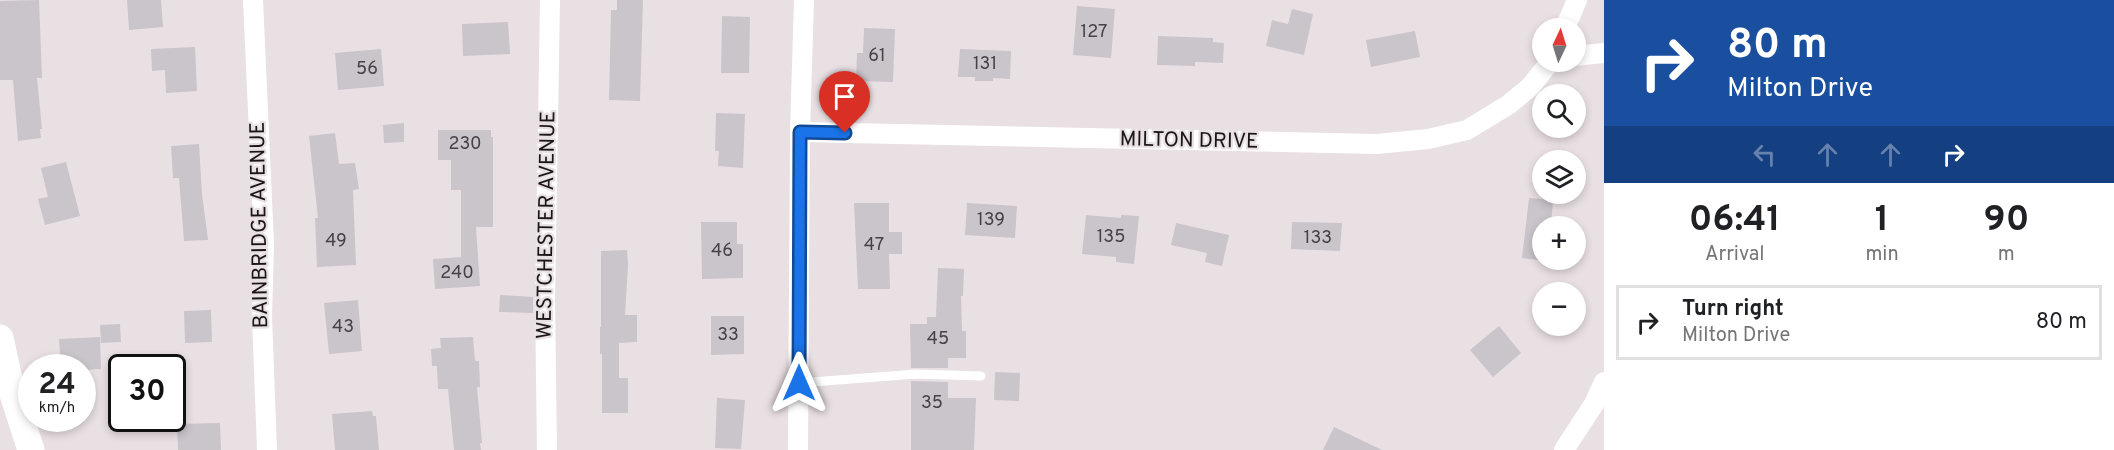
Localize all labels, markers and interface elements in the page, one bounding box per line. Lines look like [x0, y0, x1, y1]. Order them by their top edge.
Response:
north arrow [1532, 18, 1586, 72]
map controls [1532, 18, 1586, 336]
text: 80 m [1727, 20, 1828, 73]
house number: 127 [1081, 21, 1107, 44]
icon: right [1628, 24, 1706, 102]
house number: 61 [868, 45, 886, 68]
house number: 131 [973, 53, 997, 76]
house number: 56 [356, 58, 378, 81]
pin [819, 71, 870, 133]
text: Milton Drive [1727, 72, 1873, 106]
icon: arrive [828, 80, 861, 113]
button: search [1532, 84, 1586, 138]
street label: WESTCHESTER AVENUE [532, 110, 562, 340]
street label: BAINBRIDGE AVENUE [245, 121, 275, 329]
street label: MILTON DRIVE [1119, 126, 1259, 156]
house number: 230 [448, 133, 482, 156]
icon: left [1748, 138, 1781, 171]
icon: ahead [1811, 138, 1844, 171]
icon: ahead [1874, 138, 1907, 171]
icon: right [1937, 138, 1970, 171]
button: layers [1532, 150, 1586, 204]
text: 06:41 [1689, 198, 1781, 244]
text: 1 [1875, 198, 1889, 244]
text: 90 [1983, 198, 2029, 244]
house number: 139 [977, 209, 1005, 232]
button: + [1532, 216, 1586, 270]
house number: 135 [1097, 226, 1125, 249]
house number: 133 [1304, 227, 1332, 250]
house number: 49 [325, 230, 347, 253]
house number: 47 [864, 234, 884, 257]
house number: 46 [711, 240, 733, 263]
text: Arrival [1705, 242, 1765, 268]
text: min [1865, 242, 1899, 268]
text: m [1998, 242, 2015, 268]
house number: 240 [440, 262, 474, 285]
button: − [1532, 282, 1586, 336]
text: Turn right [1682, 296, 1784, 323]
icon: right [1631, 306, 1664, 339]
text: 80 m [2036, 309, 2087, 336]
house number: 43 [332, 316, 354, 339]
text: Milton Drive [1682, 323, 1790, 349]
house number: 33 [717, 324, 739, 347]
house number: 45 [927, 328, 949, 351]
position arrow [767, 351, 831, 415]
speed limit sign: 30 [108, 354, 186, 432]
text: 24 [38, 367, 76, 404]
house number: 35 [921, 392, 943, 415]
text: km/h [39, 399, 75, 418]

